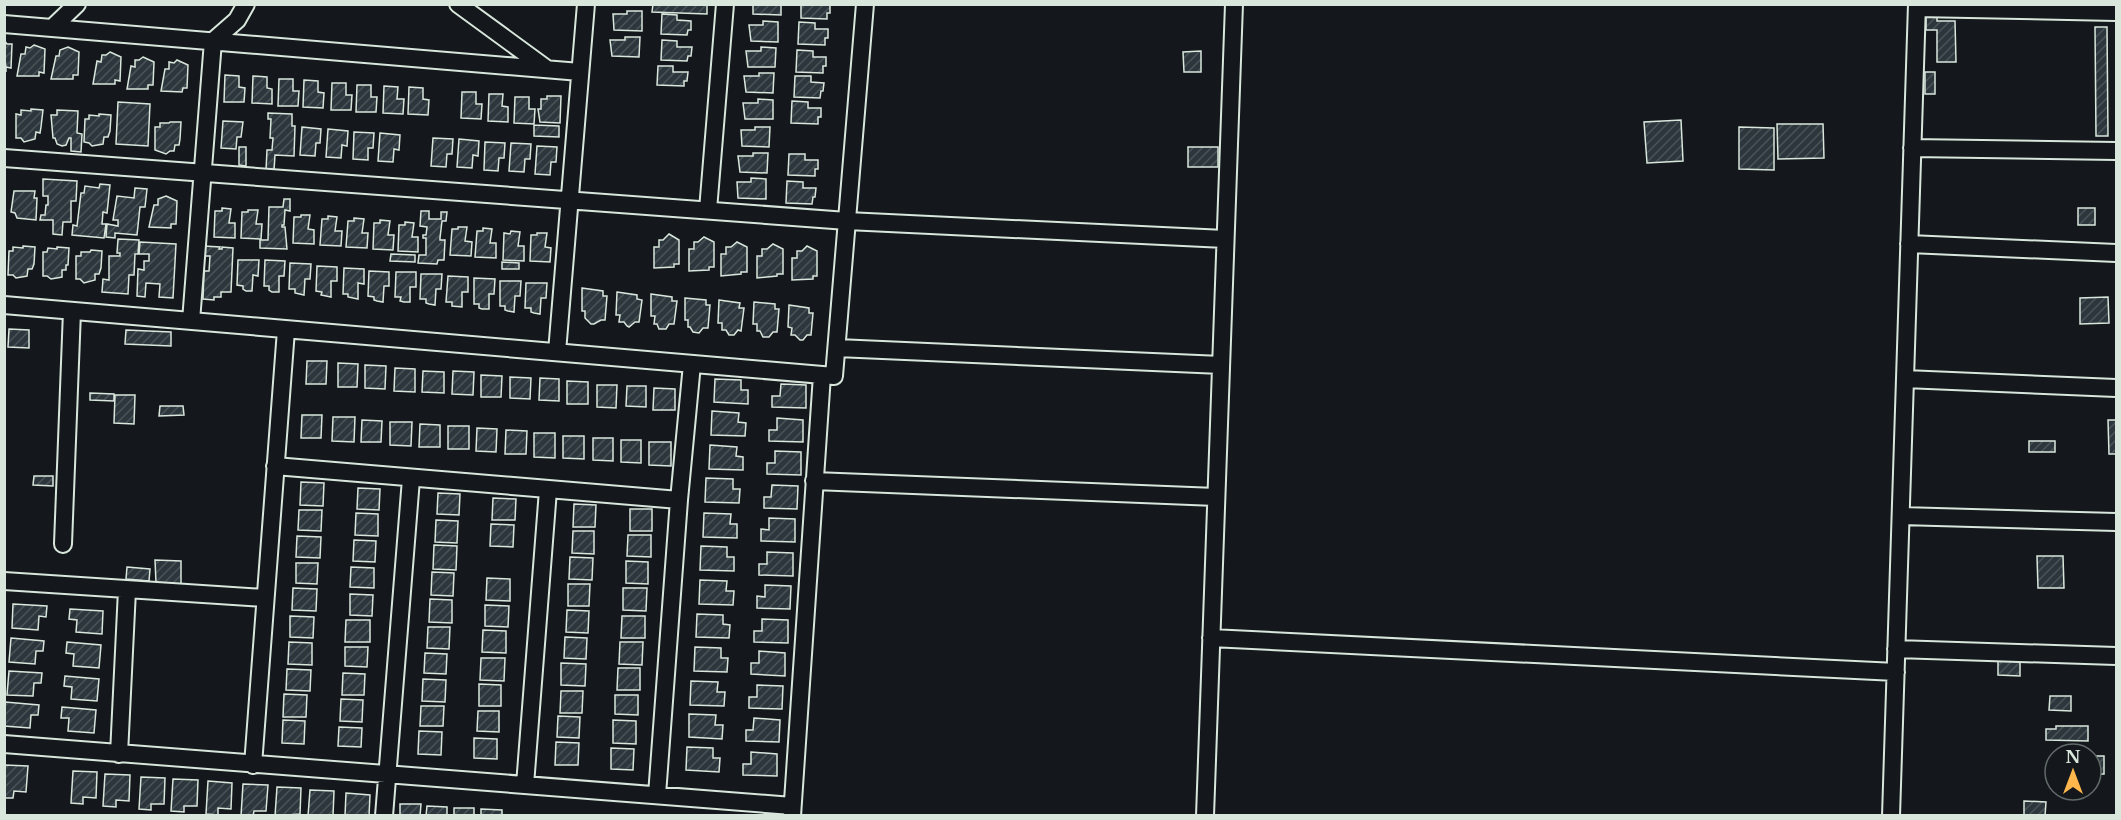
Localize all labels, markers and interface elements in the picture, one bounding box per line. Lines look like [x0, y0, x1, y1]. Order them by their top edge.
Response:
north arrow [2043, 742, 2103, 802]
text: N [2065, 747, 2081, 767]

